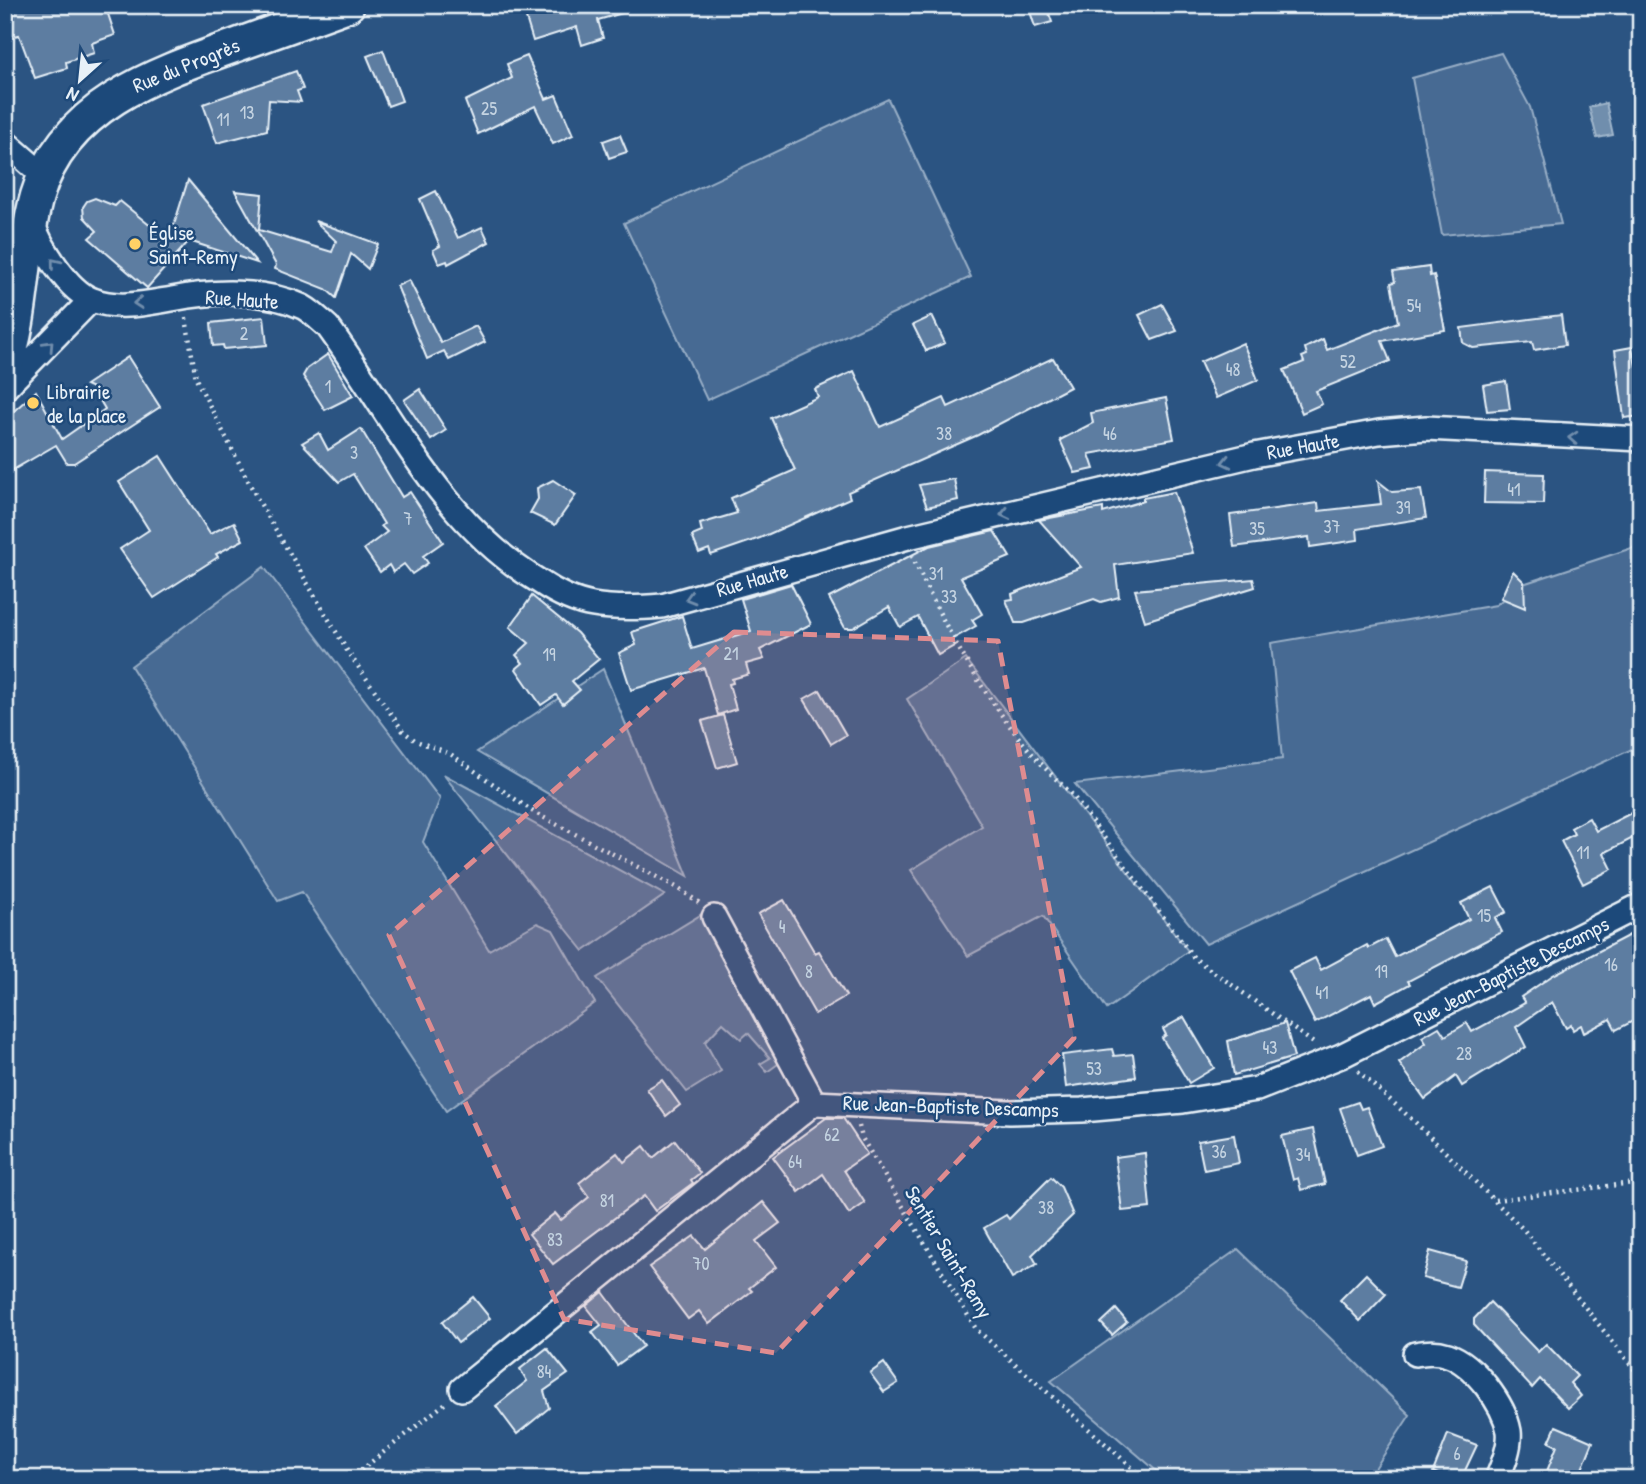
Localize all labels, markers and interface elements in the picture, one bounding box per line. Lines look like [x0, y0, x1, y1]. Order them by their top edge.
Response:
street label: Rue du Progrès [128, 30, 244, 100]
north arrow [46, 46, 116, 116]
text: N [62, 81, 83, 109]
house number: 25 [481, 96, 497, 121]
house number: 13 [240, 100, 254, 125]
house number: 11 [216, 107, 230, 132]
place label: Église Saint-Remy [149, 218, 238, 271]
marker: Église Saint-Remy [127, 236, 143, 252]
one-way arrow [51, 259, 63, 272]
street label: Rue Haute [204, 282, 280, 316]
house number: 54 [1407, 293, 1421, 318]
one-way arrow [133, 296, 144, 311]
house number: 2 [240, 321, 249, 346]
one-way arrow [40, 340, 53, 353]
house number: 52 [1340, 349, 1357, 374]
house number: 48 [1226, 357, 1240, 382]
house number: 1 [325, 374, 331, 399]
place label: Librairie de la place [47, 377, 126, 430]
marker: Librairie de la place [25, 395, 41, 411]
house number: 38 [936, 421, 952, 446]
house number: 46 [1103, 421, 1117, 446]
street label: Rue Haute [1264, 425, 1342, 467]
one-way arrow [1567, 430, 1578, 445]
house number: 3 [350, 440, 358, 465]
one-way arrow [1220, 453, 1232, 468]
house number: 41 [1507, 477, 1521, 502]
house number: 39 [1396, 495, 1411, 520]
house number: 7 [404, 506, 413, 531]
one-way arrow [999, 506, 1011, 520]
house number: 37 [1324, 514, 1341, 539]
house number: 35 [1249, 516, 1265, 541]
street label: Rue Haute [713, 556, 791, 604]
house number: 31 [929, 561, 943, 586]
house number: 33 [941, 584, 957, 609]
one-way arrow [684, 589, 696, 604]
house number: 21 [724, 641, 738, 666]
house number: 19 [542, 642, 556, 667]
house number: 11 [1576, 840, 1590, 865]
house number: 15 [1477, 903, 1491, 928]
street label: Rue Jean-Baptiste Descamps [1408, 909, 1614, 1033]
house number: 4 [779, 914, 786, 939]
house number: 16 [1604, 952, 1618, 977]
house number: 8 [805, 959, 813, 984]
house number: 19 [1374, 959, 1388, 984]
house number: 41 [1315, 980, 1329, 1005]
house number: 43 [1263, 1035, 1277, 1060]
house number: 28 [1456, 1041, 1472, 1066]
house number: 53 [1086, 1056, 1102, 1081]
street label: Rue Jean-Baptiste Descamps [843, 1088, 1059, 1124]
house number: 62 [824, 1122, 840, 1147]
house number: 36 [1211, 1139, 1227, 1164]
house number: 34 [1296, 1142, 1311, 1167]
house number: 64 [788, 1149, 802, 1174]
street label: Sentier Saint-Remy [898, 1180, 1000, 1324]
house number: 81 [600, 1188, 614, 1213]
house number: 38 [1038, 1195, 1054, 1220]
house number: 83 [547, 1227, 563, 1252]
house number: 70 [693, 1251, 709, 1276]
house number: 84 [537, 1359, 552, 1384]
house number: 6 [1453, 1441, 1461, 1466]

